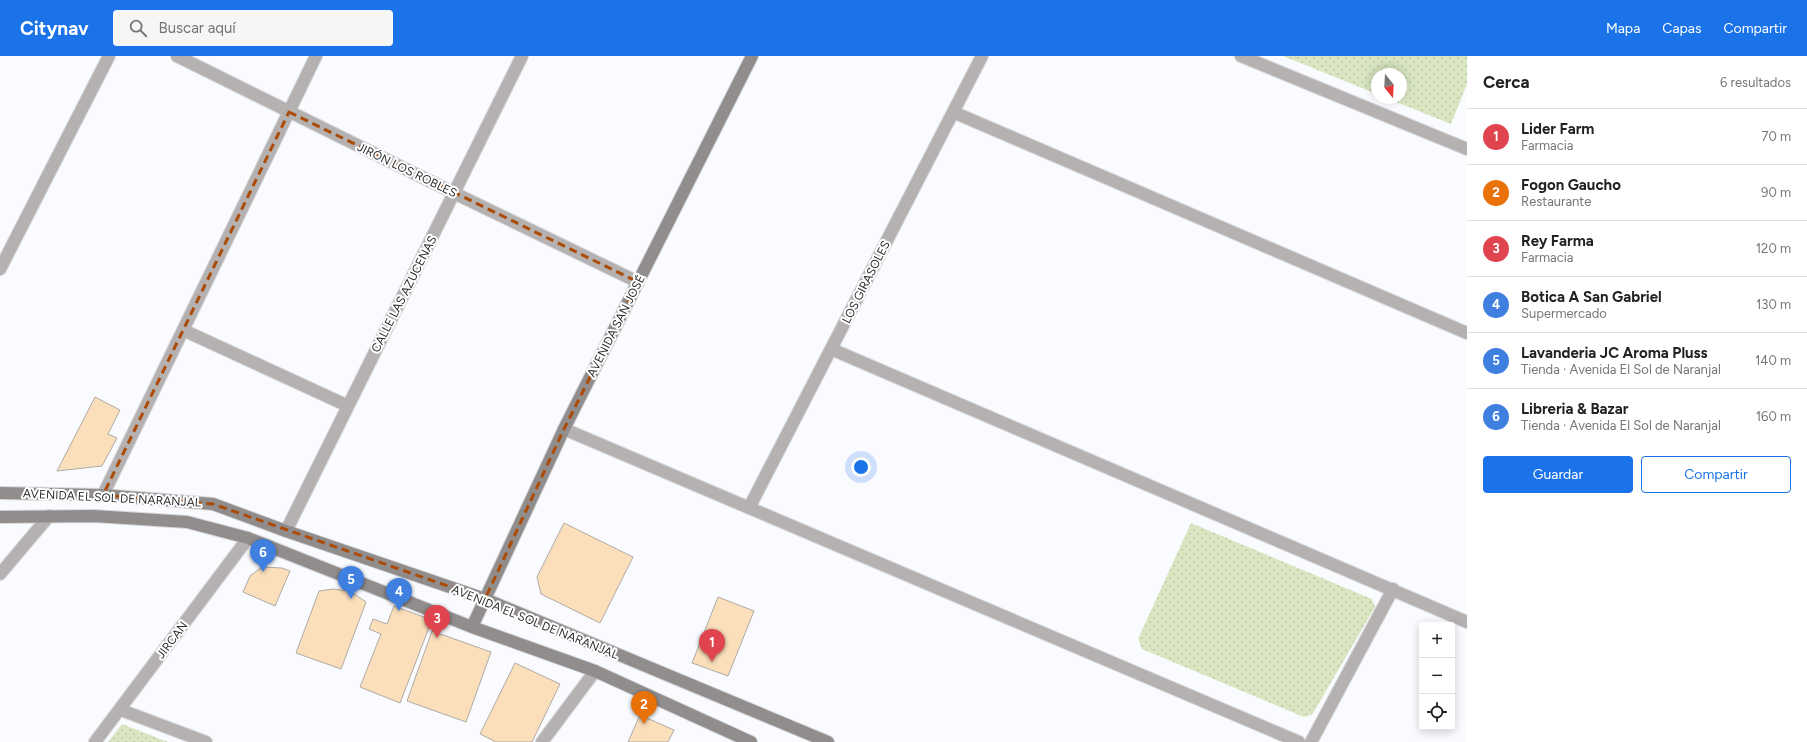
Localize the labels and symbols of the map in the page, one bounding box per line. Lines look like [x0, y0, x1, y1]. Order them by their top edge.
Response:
north arrow [1371, 68, 1407, 104]
street label: JIRÓN LOS ROBLES [355, 140, 459, 200]
street label: CALLE LAS AZUCENAS [369, 233, 439, 355]
street label: LOS GIRASOLES [839, 238, 893, 326]
street label: AVENIDA SAN JOSÉ [584, 273, 648, 379]
your location [851, 457, 871, 477]
street label: AVENIDA EL SOL DE NARANJAL [23, 486, 202, 510]
pin: 6 [250, 539, 276, 572]
pin: 5 [338, 566, 364, 599]
pin: 4 [386, 578, 412, 611]
street label: AVENIDA EL SOL DE NARANJAL [450, 582, 621, 662]
pin: 3 [424, 605, 450, 638]
street label: JIRCAN [153, 619, 191, 661]
pin: 1 [699, 629, 725, 662]
pin: 2 [631, 691, 657, 724]

